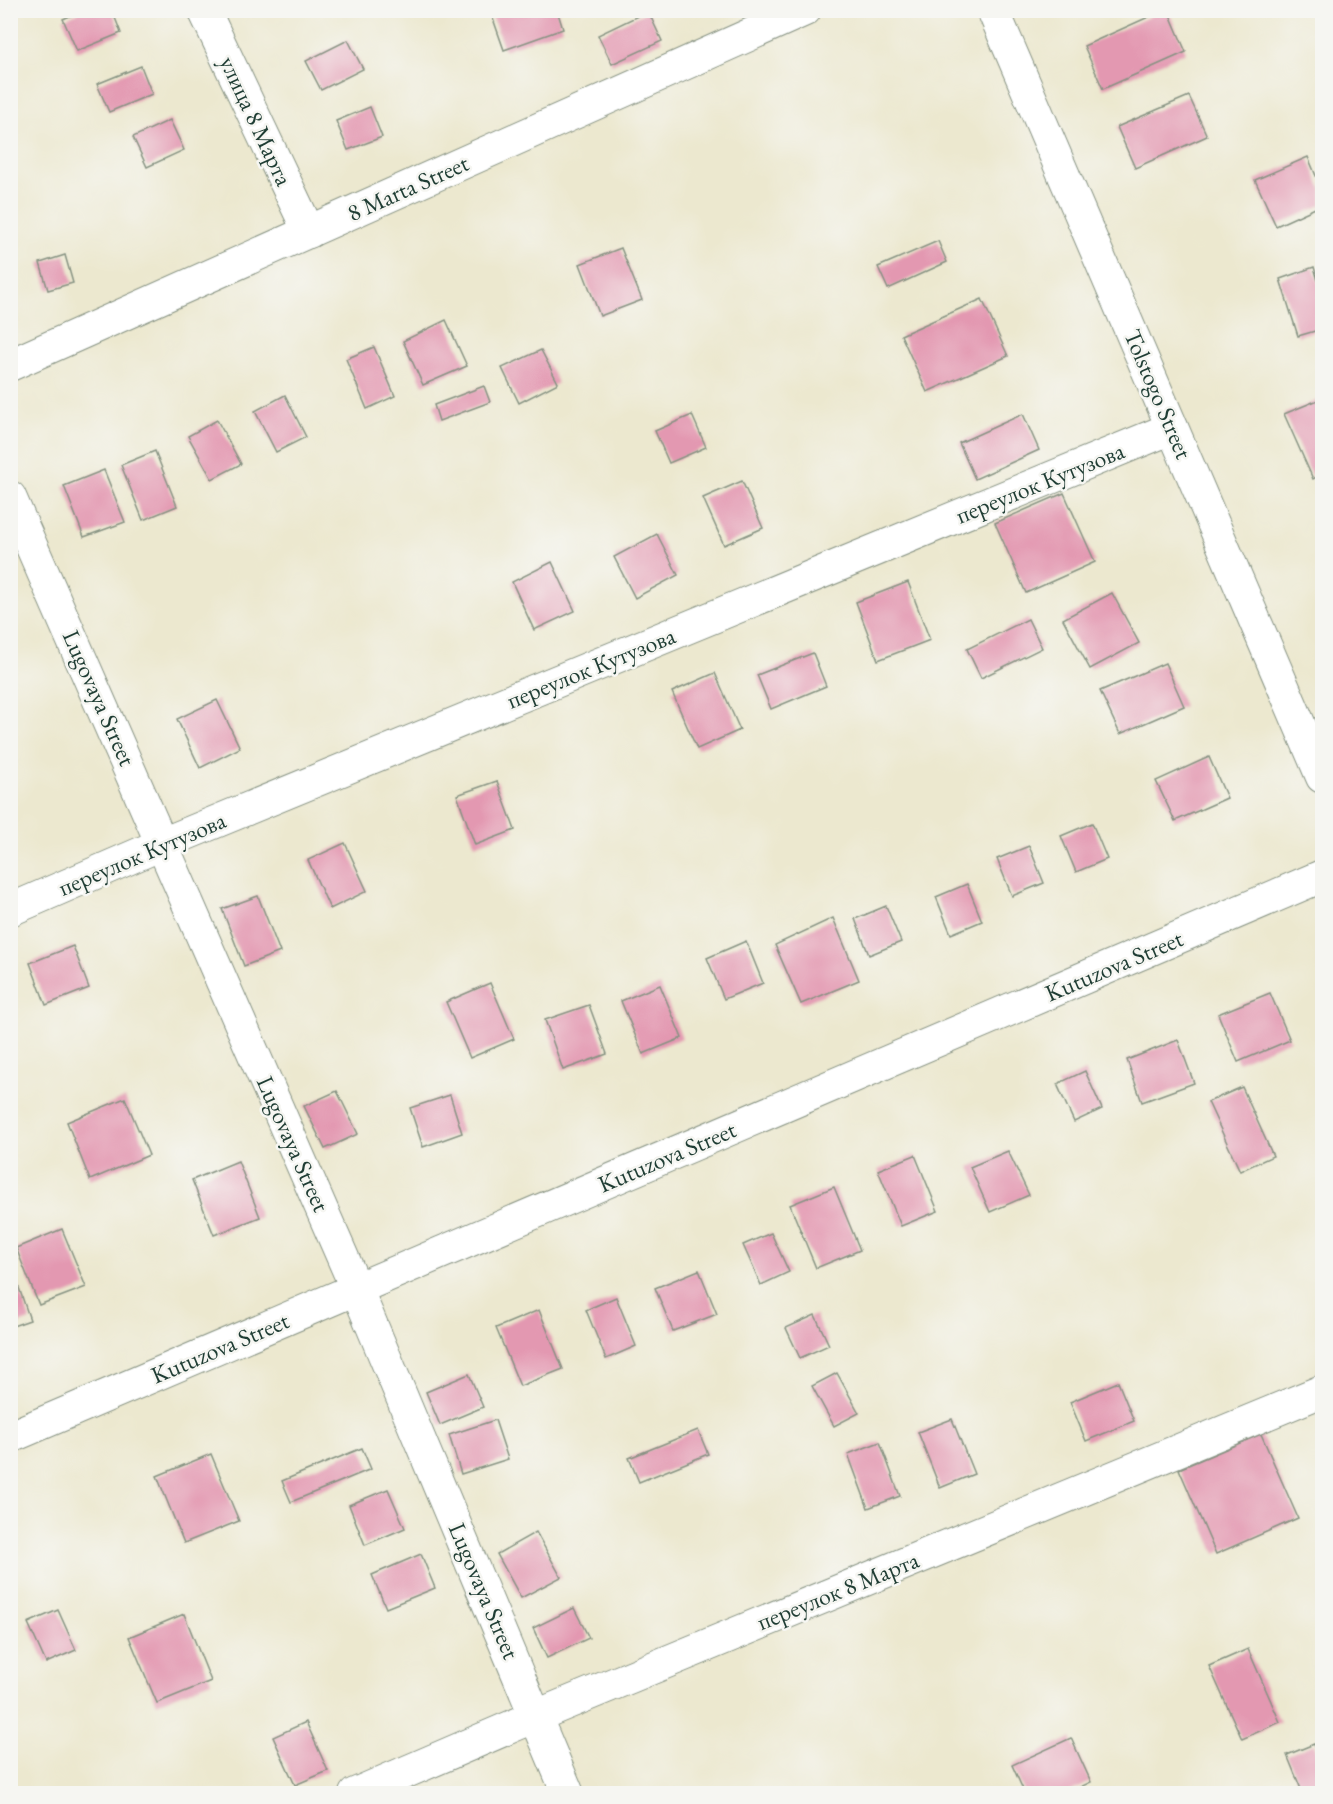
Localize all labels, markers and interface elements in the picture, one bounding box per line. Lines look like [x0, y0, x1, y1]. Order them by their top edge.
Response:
street label: улица 8 Марта [213, 51, 300, 191]
street label: 8 Marta Street [342, 147, 474, 228]
street label: Tolstogo Street [1117, 324, 1200, 464]
street label: переулок Кутузова [951, 434, 1129, 530]
street label: переулок Кутузова [502, 619, 680, 715]
street label: Lugovaya Street [56, 625, 143, 771]
street label: переулок Кутузова [53, 804, 231, 903]
street label: Kutuzova Street [1040, 922, 1188, 1009]
street label: Lugovaya Street [250, 1071, 337, 1217]
street label: Kutuzova Street [593, 1113, 741, 1200]
street label: Kutuzova Street [146, 1304, 294, 1391]
street label: Lugovaya Street [442, 1518, 527, 1664]
street label: переулок 8 Марта [752, 1544, 924, 1637]

